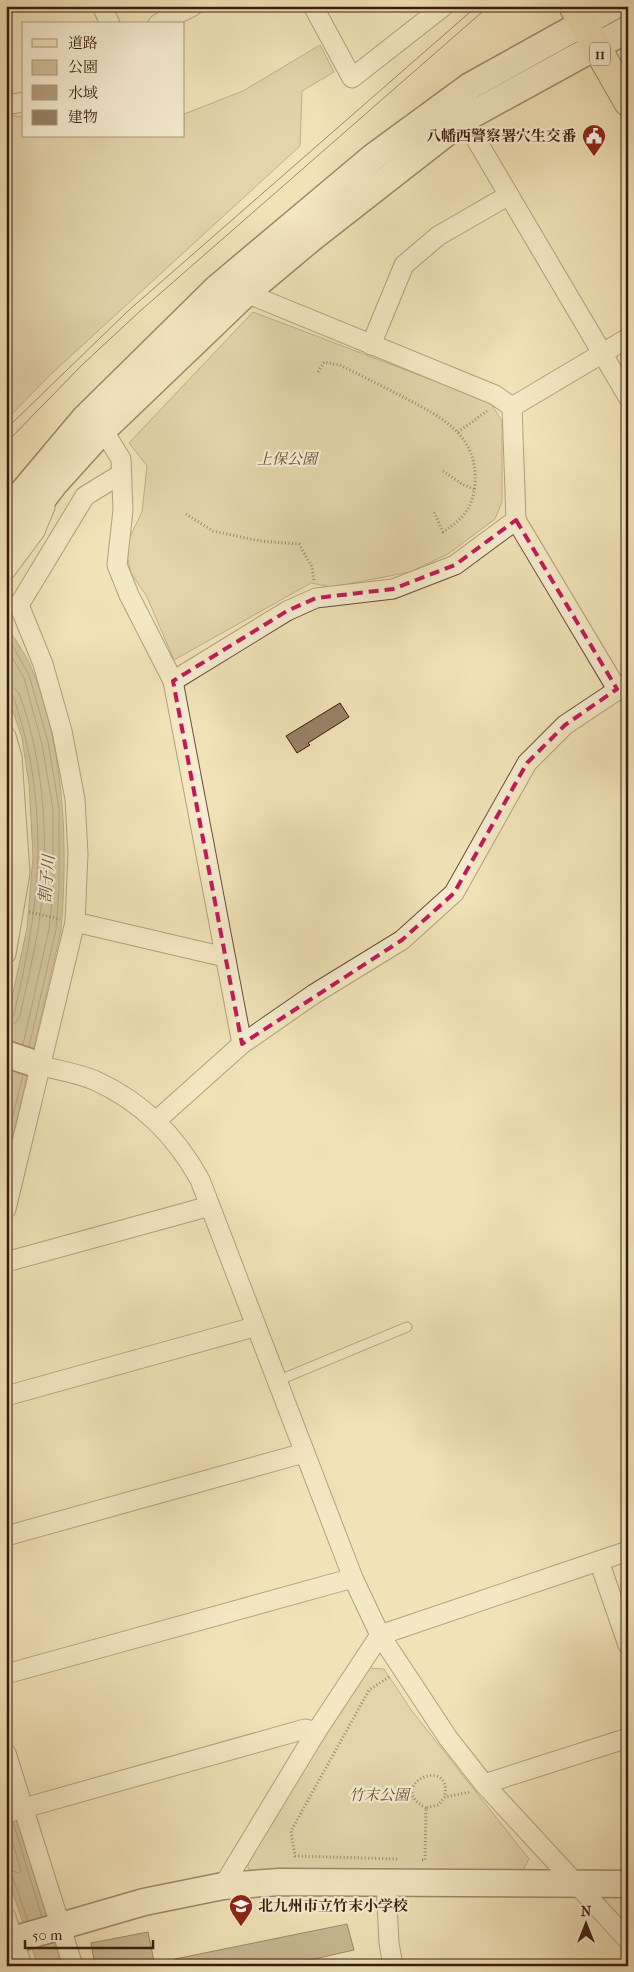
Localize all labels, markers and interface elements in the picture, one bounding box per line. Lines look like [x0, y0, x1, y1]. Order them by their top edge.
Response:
legend [22, 22, 185, 138]
text: 道路 [68, 34, 98, 52]
road number: 11 [590, 42, 610, 66]
text: 公園 [68, 58, 98, 76]
text: 水域 [68, 84, 98, 102]
text: 建物 [68, 108, 98, 126]
public building icon: 八幡西警察署穴生交番 [581, 123, 607, 157]
place label: 八幡西警察署穴生交番 [426, 127, 577, 145]
park label: 上保公園 [257, 450, 320, 468]
water label: 割子川 [35, 852, 58, 904]
park label: 竹末公園 [349, 1786, 412, 1804]
school or university icon: 北九州市立竹末小学校 [228, 1893, 254, 1927]
place label: 北九州市立竹末小学校 [258, 1897, 408, 1915]
north arrow [562, 1900, 612, 1950]
text: N [581, 1903, 592, 1920]
scale bar [25, 1917, 152, 1949]
text: 50 m [32, 1926, 63, 1944]

